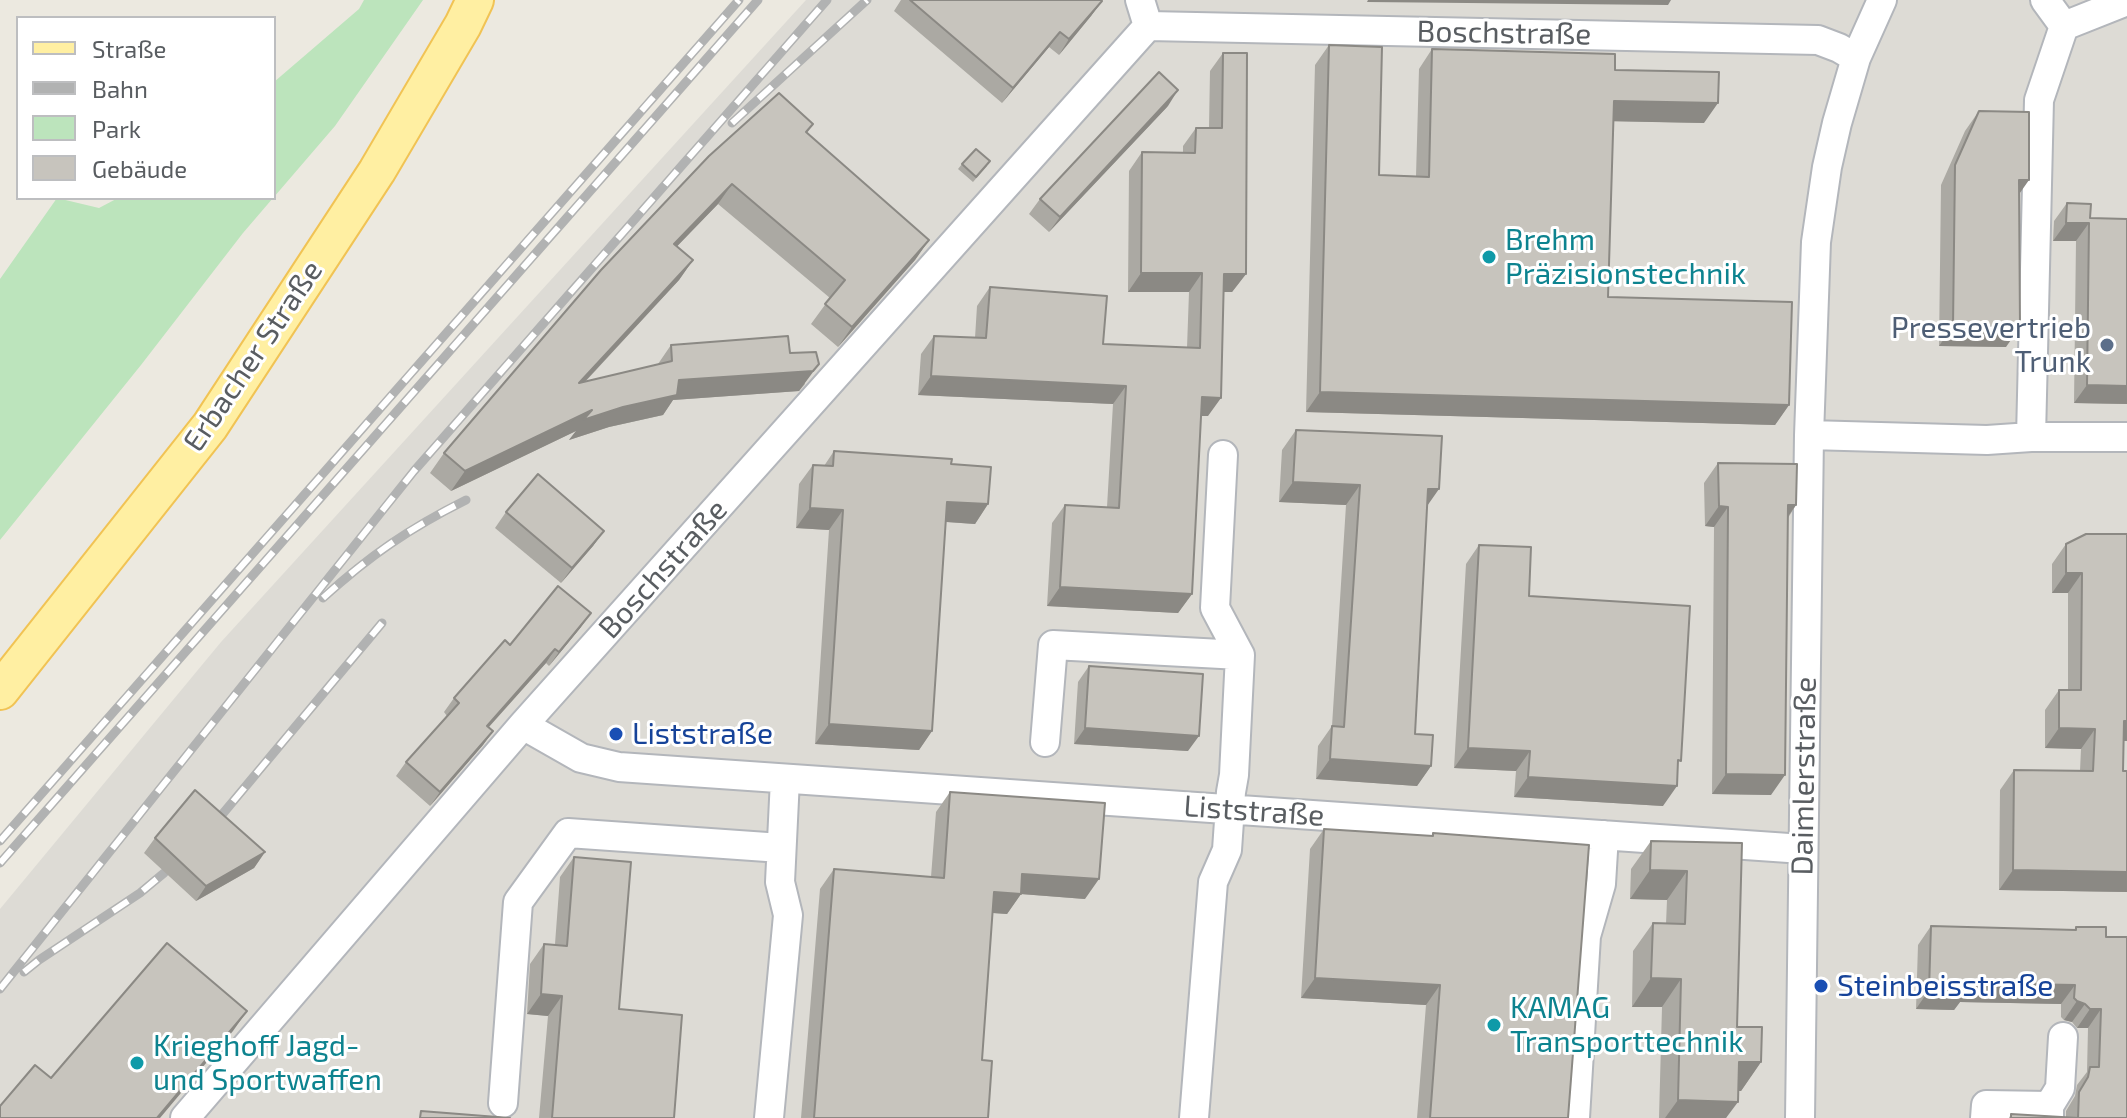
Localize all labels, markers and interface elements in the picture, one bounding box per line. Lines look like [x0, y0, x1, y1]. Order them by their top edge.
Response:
street label: Boschstraße [1416, 13, 1592, 53]
legend [16, 16, 276, 200]
text: Straße [92, 34, 166, 63]
text: Bahn [92, 74, 148, 103]
text: Park [92, 114, 141, 143]
text: Gebäude [92, 154, 187, 183]
place label: Brehm Präzisionstechnik [1505, 222, 1746, 292]
marker: Brehm Präzisionstechnik [1480, 248, 1498, 266]
street label: Erbacher Straße [176, 254, 330, 458]
place label: Pressevertrieb Trunk [1891, 310, 2091, 380]
marker: Pressevertrieb Trunk [2098, 336, 2116, 354]
street label: Boschstraße [591, 492, 735, 646]
street label: Daimlerstraße [1784, 676, 1824, 876]
place label: Liststraße [632, 716, 773, 752]
marker: Liststraße [607, 725, 625, 743]
street label: Liststraße [1182, 788, 1326, 834]
place label: Steinbeisstraße [1837, 968, 2053, 1004]
marker: Steinbeisstraße [1812, 977, 1830, 995]
place label: KAMAG Transporttechnik [1510, 990, 1743, 1060]
marker: KAMAG Transporttechnik [1485, 1016, 1503, 1034]
place label: Krieghoff Jagd- und Sportwaffen [153, 1028, 382, 1098]
marker: Krieghoff Jagd- und Sportwaffen [128, 1054, 146, 1072]

